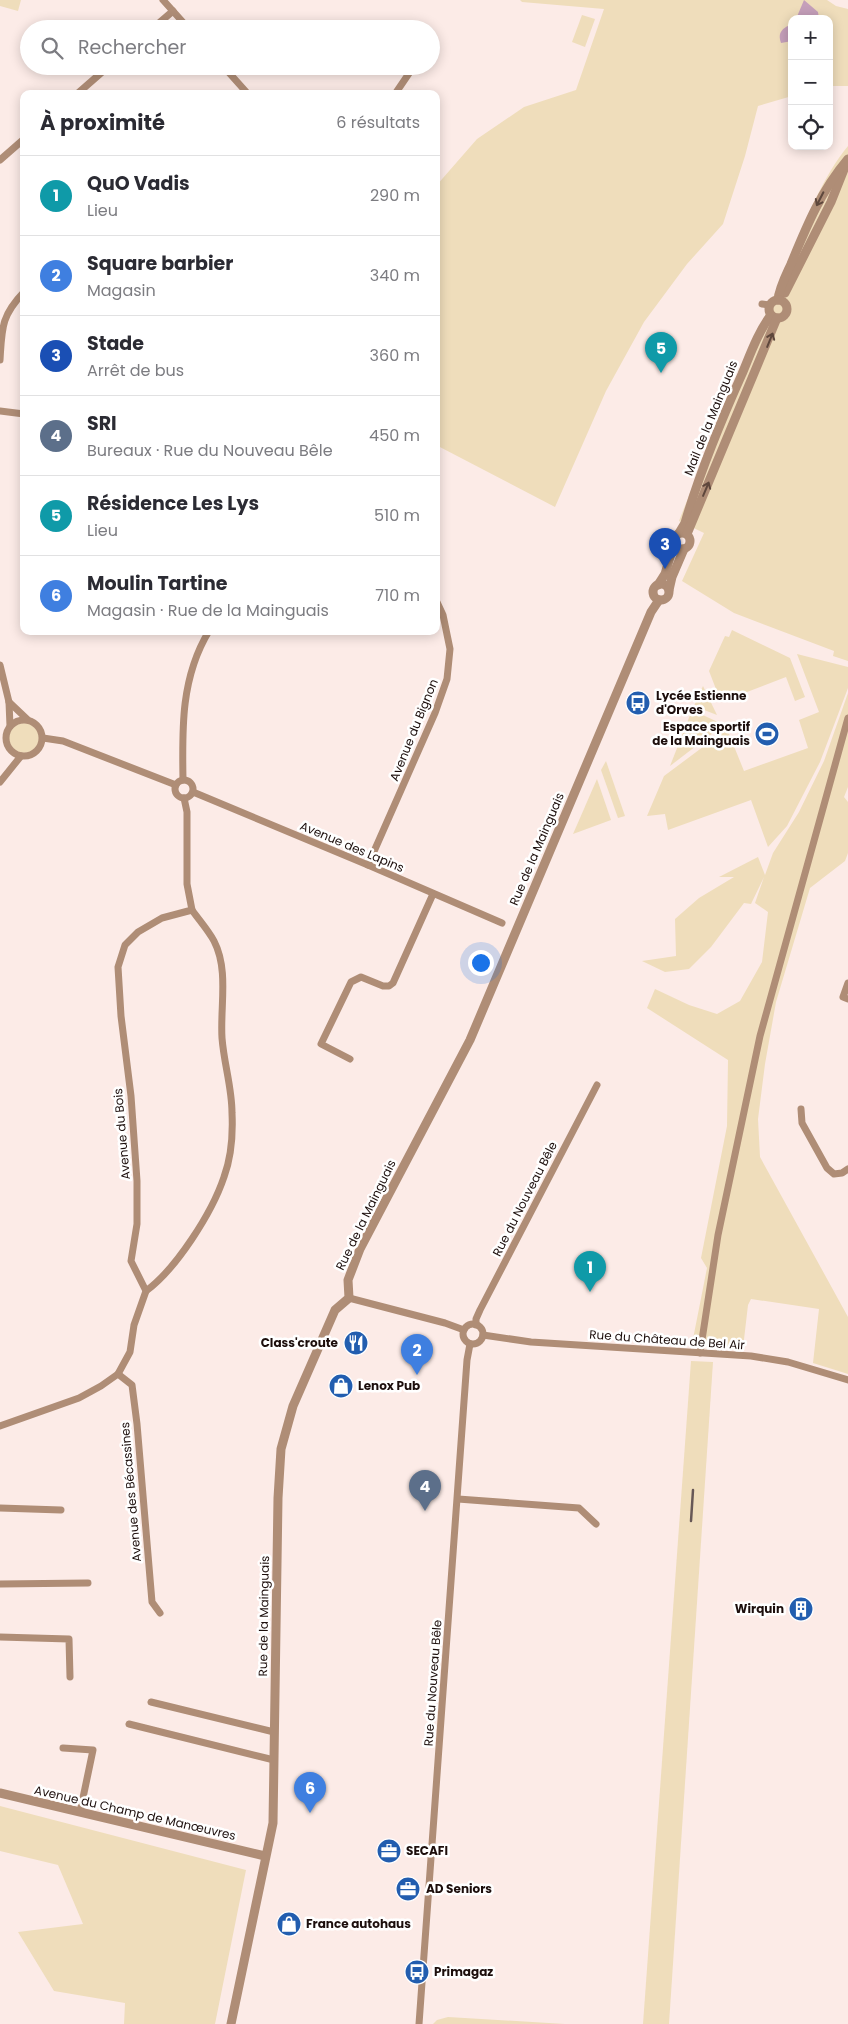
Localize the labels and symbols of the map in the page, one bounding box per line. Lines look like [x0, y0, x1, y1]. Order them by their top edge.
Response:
one-way arrow [815, 191, 824, 206]
pin: 5 [645, 332, 677, 373]
one-way arrow [765, 333, 775, 348]
street label: Mail de la Mainguais [680, 358, 741, 478]
one-way arrow [702, 482, 712, 497]
pin: 3 [649, 528, 681, 569]
street label: Avenue du Bignon [385, 676, 442, 783]
place label: Lycée Estienne d'Orves [656, 687, 747, 718]
bus stop icon: Lycée Estienne d'Orves [625, 690, 651, 716]
place label: Espace sportif de la Mainguais [652, 718, 751, 749]
sports icon: Espace sportif de la Mainguais [754, 721, 780, 747]
street label: Rue de la Mainguais [505, 790, 568, 908]
street label: Avenue des Lapins [298, 817, 407, 876]
your location [468, 950, 494, 976]
street label: Avenue du Bois [109, 1088, 134, 1180]
street label: Rue du Nouveau Bêle [488, 1138, 561, 1259]
street label: Rue de la Mainguais [331, 1157, 400, 1273]
pin: 1 [574, 1251, 606, 1292]
street label: Rue du Château de Bel Air [589, 1326, 746, 1353]
restaurant icon: Class'croute [343, 1330, 369, 1356]
place label: Class'croute [261, 1334, 339, 1351]
pin: 2 [401, 1334, 433, 1375]
shop icon: Lenox Pub [328, 1373, 354, 1399]
place label: Lenox Pub [358, 1377, 420, 1394]
street label: Avenue des Bécassines [116, 1421, 145, 1563]
pin: 4 [409, 1470, 441, 1511]
street label: Rue de la Mainguais [254, 1555, 273, 1677]
building icon: Wirquin [788, 1596, 814, 1622]
place label: Wirquin [735, 1600, 784, 1617]
street label: Rue du Nouveau Bêle [420, 1619, 445, 1747]
pin: 6 [294, 1772, 326, 1813]
street label: Avenue du Champ de Manœuvres [33, 1781, 238, 1844]
office icon: SECAFI [376, 1838, 402, 1864]
place label: SECAFI [406, 1842, 448, 1859]
office icon: AD Seniors [395, 1876, 421, 1902]
place label: AD Seniors [426, 1880, 492, 1897]
shop icon: France autohaus [276, 1911, 302, 1937]
place label: France autohaus [306, 1915, 411, 1932]
bus stop icon: Primagaz [404, 1959, 430, 1985]
place label: Primagaz [434, 1963, 493, 1980]

